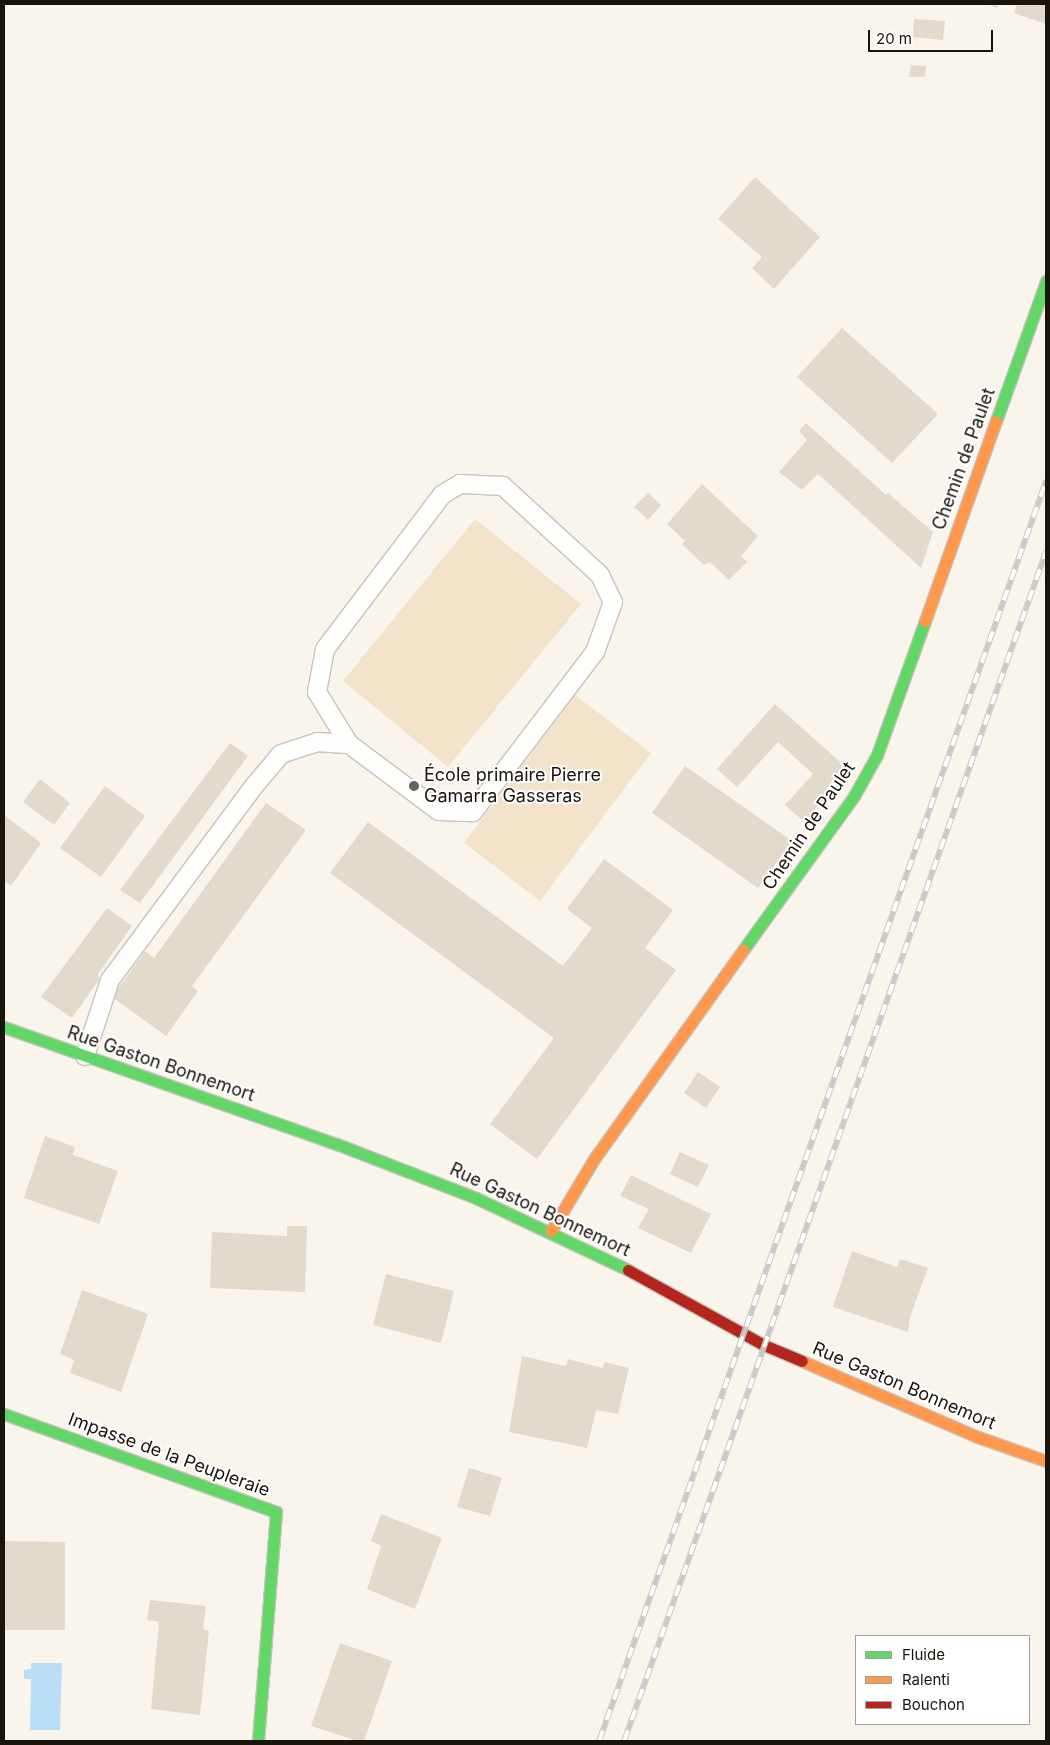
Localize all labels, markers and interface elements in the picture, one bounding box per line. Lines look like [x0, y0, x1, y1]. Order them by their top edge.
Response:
scale bar [870, 20, 995, 52]
text: 20 m [876, 29, 912, 48]
street label: Chemin de Paulet [928, 385, 1000, 533]
street label: Chemin de Paulet [758, 758, 860, 894]
place label: École primaire Pierre Gamarra Gasseras [424, 765, 601, 808]
marker: École primaire Pierre Gamarra Gasseras [408, 780, 420, 792]
street label: Rue Gaston Bonnemort [64, 1022, 258, 1106]
street label: Rue Gaston Bonnemort [446, 1159, 634, 1261]
street label: Rue Gaston Bonnemort [809, 1338, 999, 1434]
street label: Impasse de la Peupleraie [65, 1408, 273, 1502]
legend [855, 1635, 1030, 1725]
text: Fluide [902, 1645, 945, 1664]
text: Ralenti [902, 1670, 950, 1689]
text: Bouchon [902, 1695, 965, 1714]

